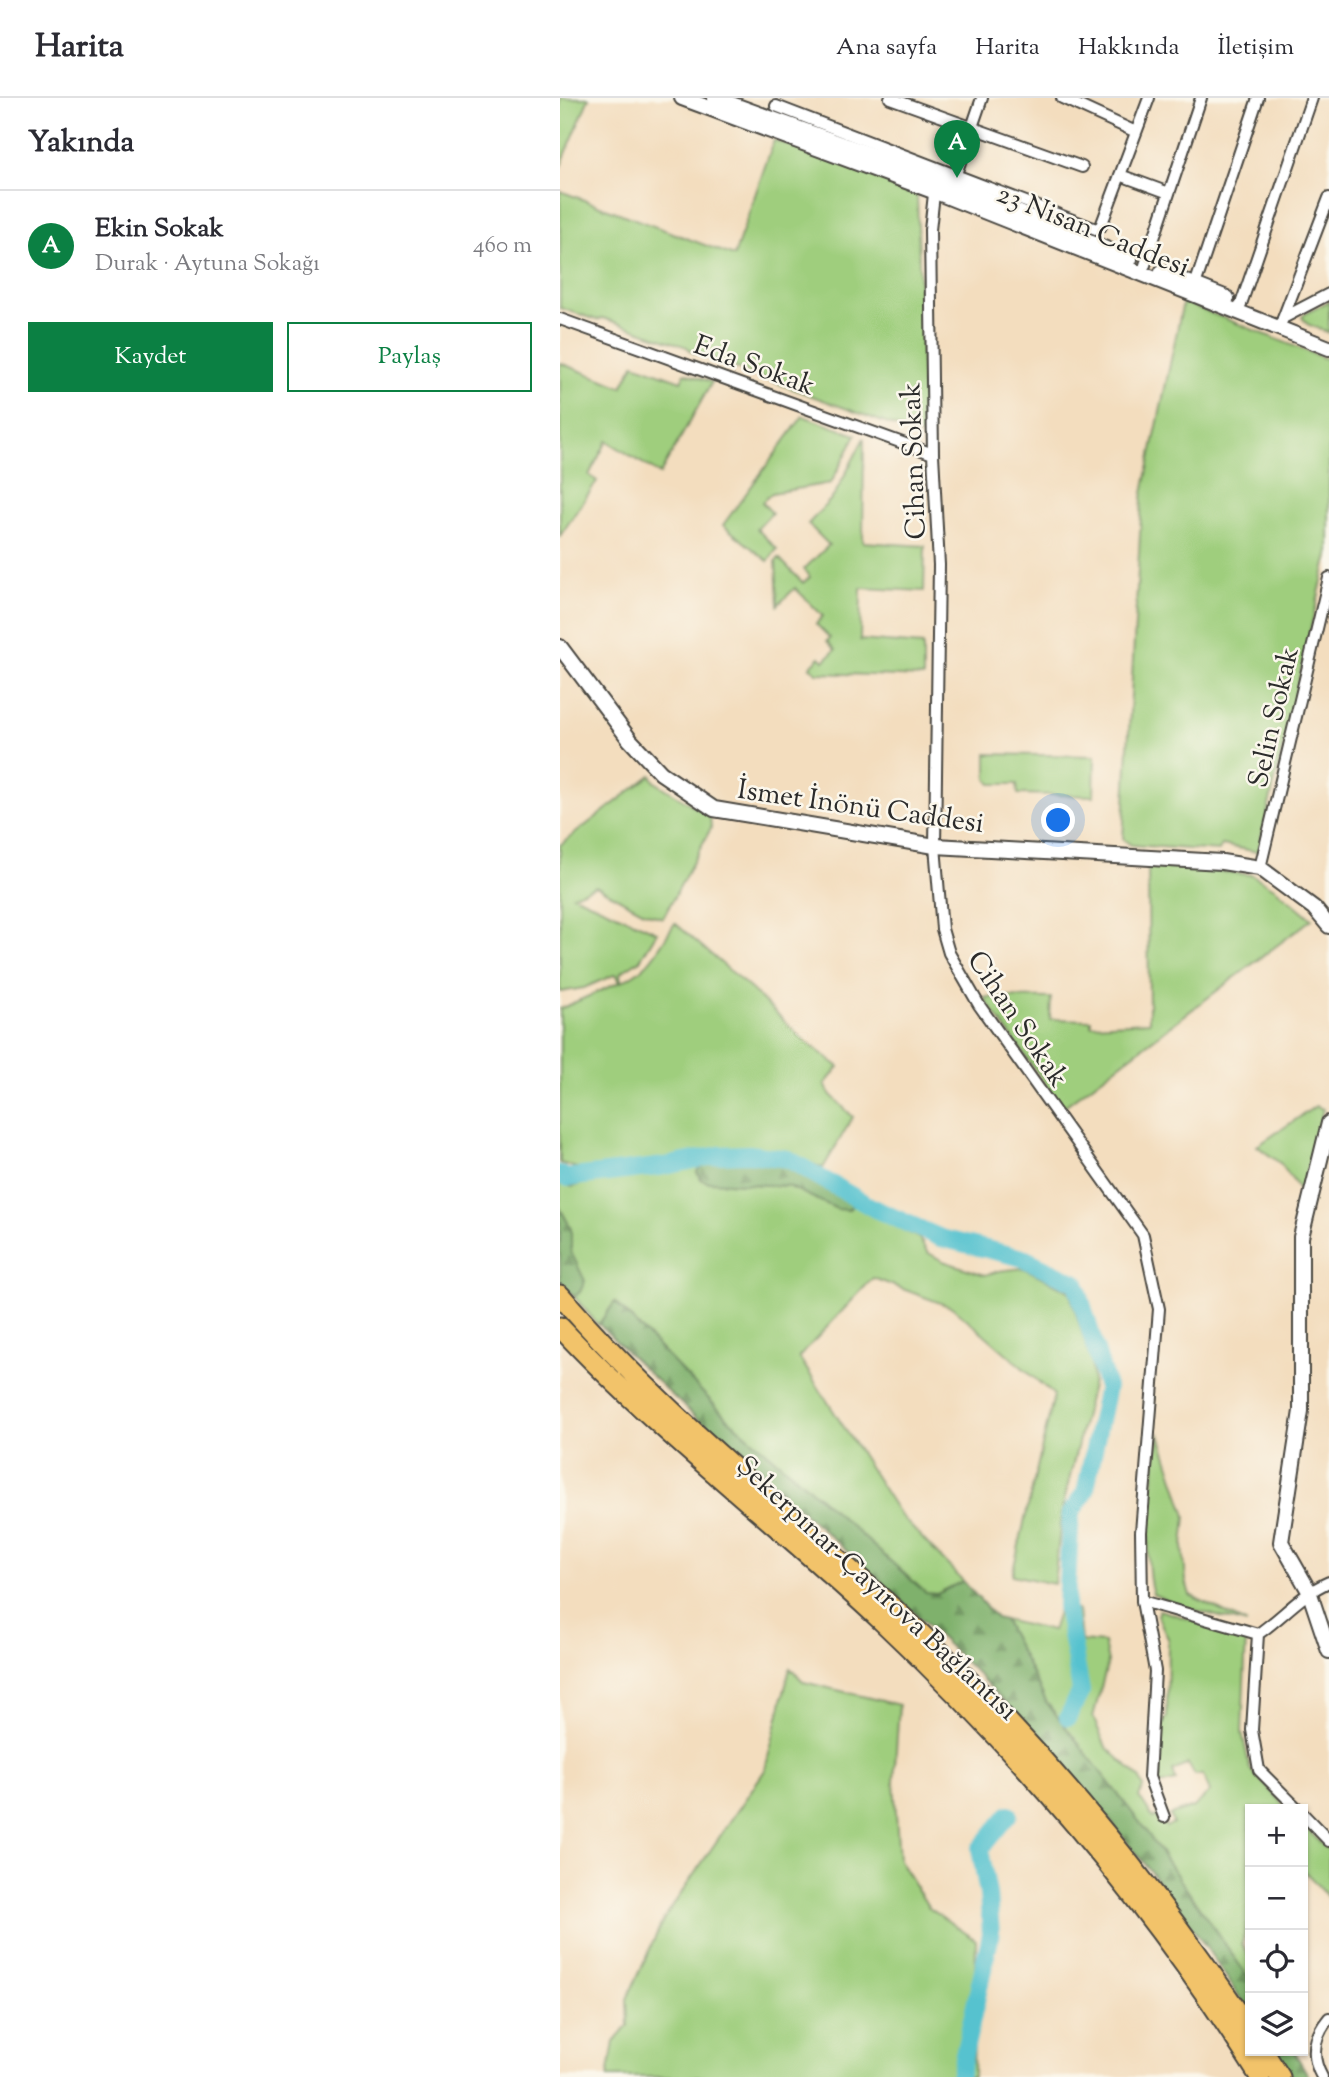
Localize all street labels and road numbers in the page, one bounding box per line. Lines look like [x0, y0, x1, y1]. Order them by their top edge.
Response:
street label: 23 Nisan Caddesi [990, 175, 1195, 289]
street label: Eda Sokak [688, 326, 820, 407]
street label: Cihan Sokak [892, 382, 938, 540]
street label: Selin Sokak [1239, 643, 1311, 792]
street label: İsmet İnönü Caddesi [735, 771, 986, 845]
street label: Cihan Sokak [956, 943, 1077, 1096]
street label: Şekerpınar-Çayırova Bağlantısı [726, 1447, 1026, 1731]

